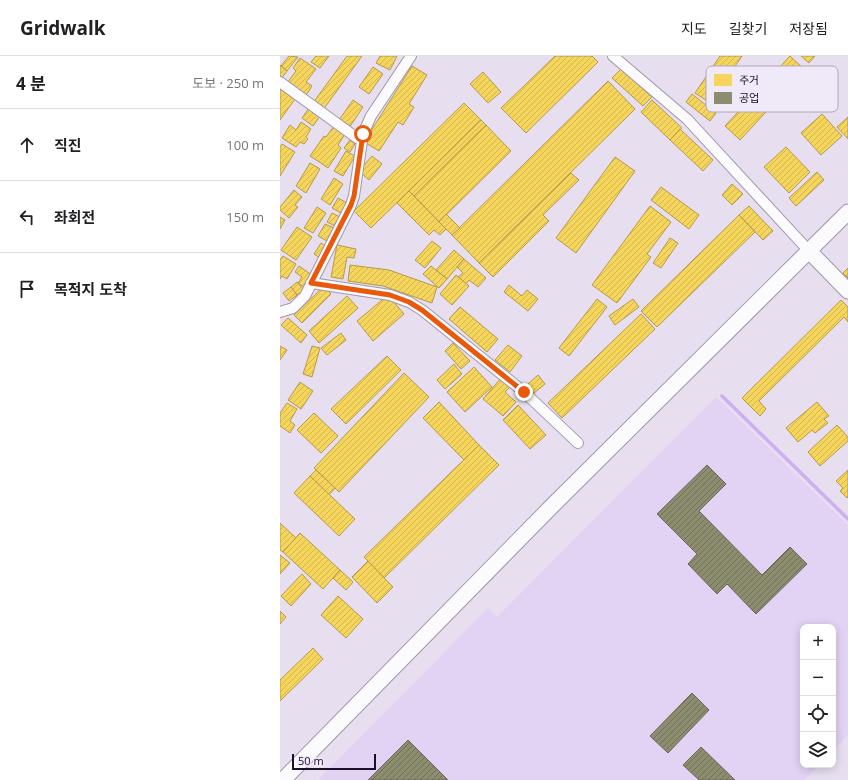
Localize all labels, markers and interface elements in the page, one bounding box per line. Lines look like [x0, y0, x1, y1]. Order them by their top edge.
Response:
text: Gridwalk [20, 15, 106, 41]
text: 지도 [681, 19, 707, 38]
text: 길찾기 [729, 19, 767, 38]
text: 저장됨 [789, 19, 828, 38]
legend [706, 66, 838, 112]
text: 4 분 [16, 72, 46, 95]
text: 주거 [739, 72, 759, 87]
text: 도보 · 250 m [192, 74, 264, 92]
text: 공업 [739, 90, 759, 105]
route start [354, 125, 372, 143]
icon: ahead [16, 134, 38, 156]
text: 직진 [54, 135, 82, 155]
text: 100 m [226, 136, 264, 154]
icon: left [16, 206, 38, 228]
text: 좌회전 [54, 207, 95, 227]
text: 150 m [226, 208, 264, 226]
icon: arrive [16, 278, 38, 300]
text: 목적지 도착 [54, 279, 127, 299]
route end [515, 383, 533, 401]
map controls [800, 624, 836, 768]
button: + [800, 624, 836, 660]
button: − [800, 660, 836, 696]
button: locate [800, 696, 836, 732]
button: layers [800, 732, 836, 768]
scale bar [292, 752, 376, 771]
text: 50 m [298, 753, 324, 768]

